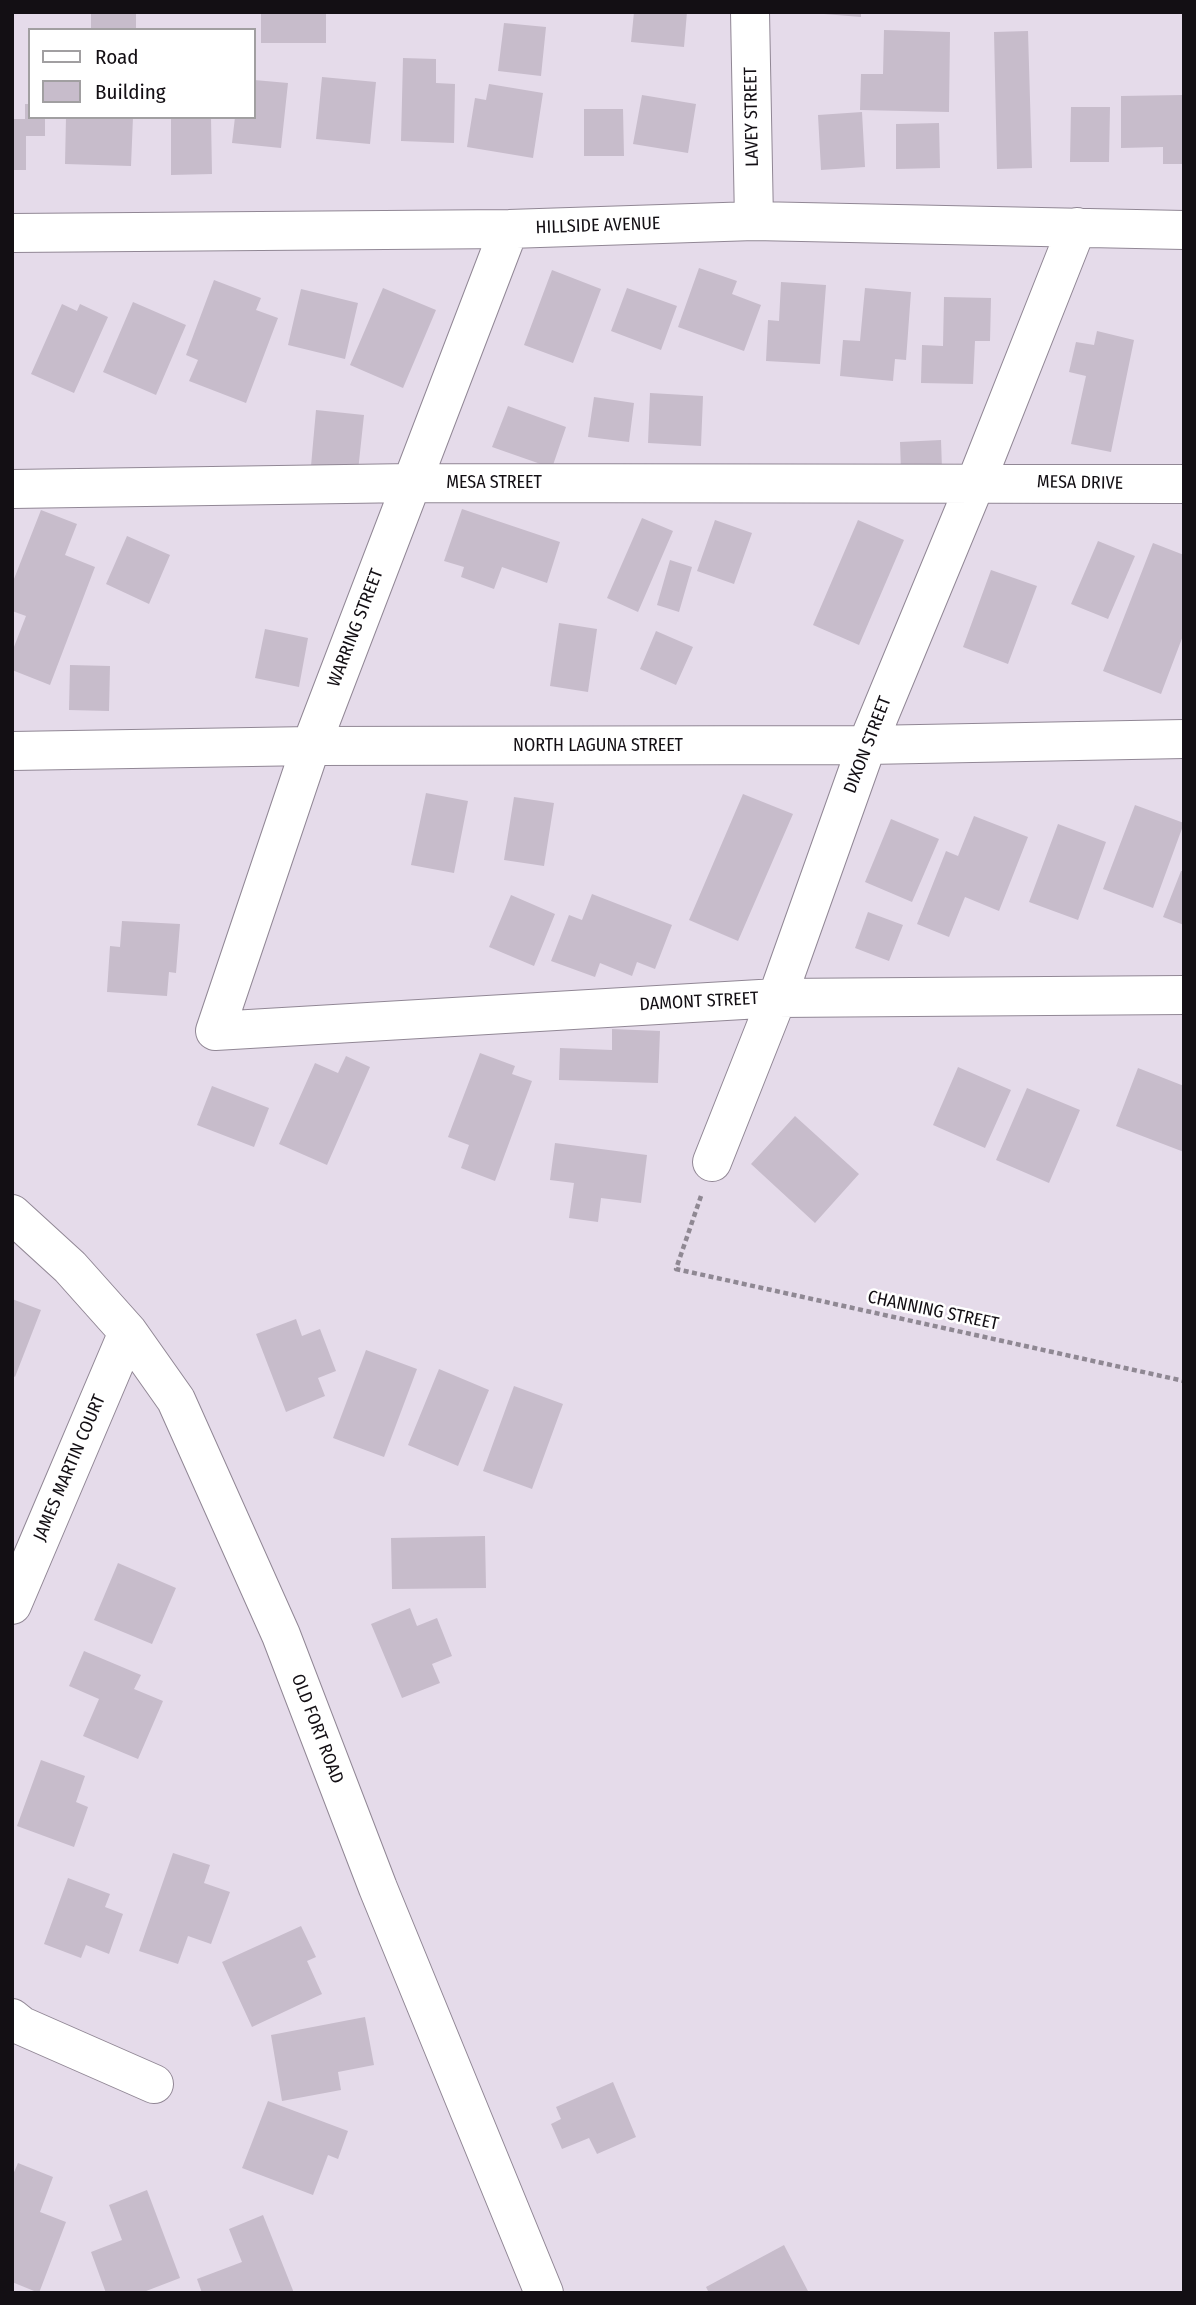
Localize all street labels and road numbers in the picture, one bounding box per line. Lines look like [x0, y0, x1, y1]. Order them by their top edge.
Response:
street label: LAVEY STREET [740, 67, 764, 167]
street label: HILLSIDE AVENUE [535, 213, 661, 239]
street label: MESA DRIVE [1037, 471, 1123, 495]
street label: MESA STREET [446, 472, 542, 494]
street label: WARRING STREET [324, 566, 388, 690]
street label: DIXON STREET [840, 693, 896, 797]
street label: NORTH LAGUNA STREET [513, 735, 683, 757]
street label: DAMONT STREET [639, 988, 759, 1016]
street label: CHANNING STREET [865, 1287, 1001, 1335]
street label: JAMES MARTIN COURT [29, 1392, 111, 1544]
street label: OLD FORT ROAD [286, 1671, 348, 1787]

